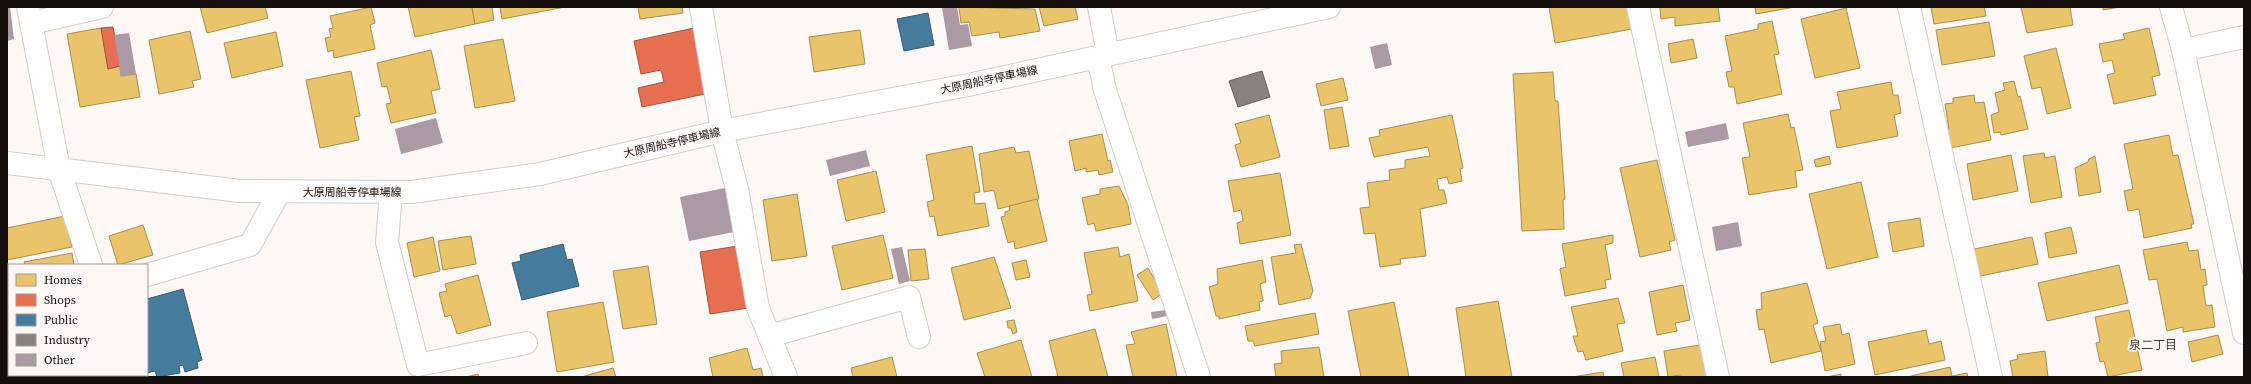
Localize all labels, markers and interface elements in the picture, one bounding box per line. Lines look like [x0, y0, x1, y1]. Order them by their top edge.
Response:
street label: 大原周船寺停車場線 [939, 62, 1039, 98]
street label: 大原周船寺停車場線 [622, 125, 722, 161]
street label: 大原周船寺停車場線 [303, 185, 402, 200]
legend [8, 264, 148, 376]
text: Homes [44, 272, 82, 288]
text: Shops [44, 292, 76, 308]
text: Public [44, 312, 78, 328]
text: Industry [44, 332, 91, 348]
district label: 泉二丁目 [2129, 337, 2177, 353]
text: Other [44, 352, 75, 368]

